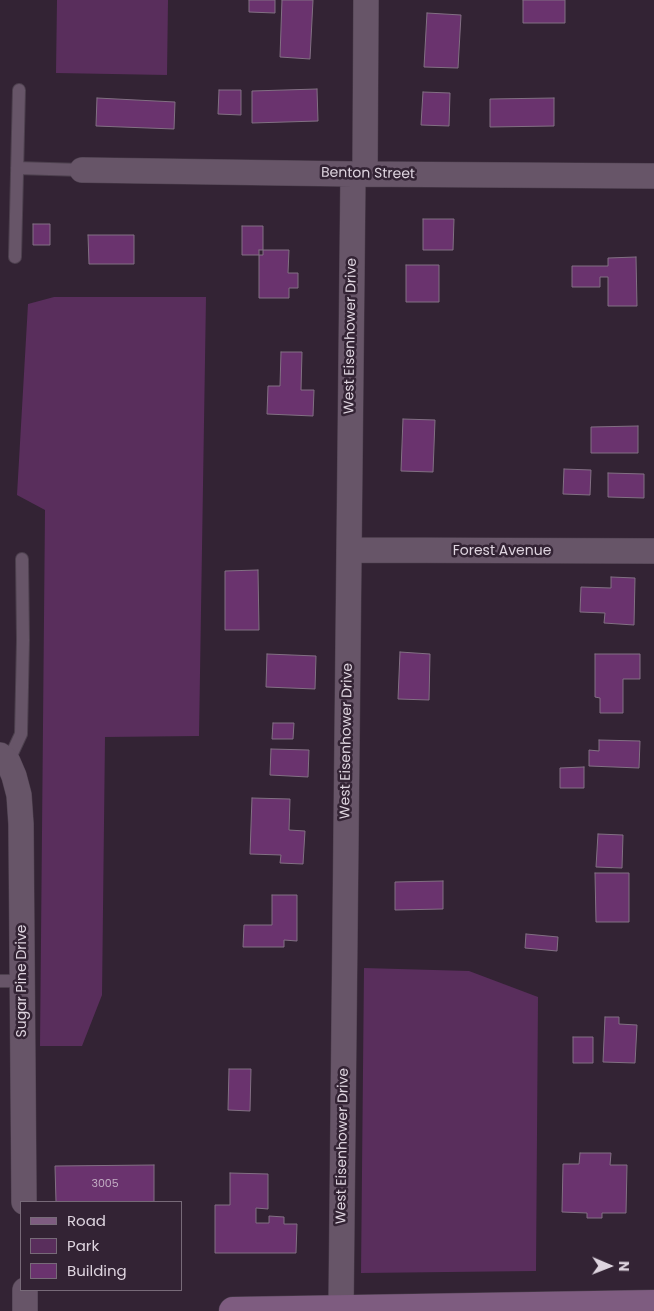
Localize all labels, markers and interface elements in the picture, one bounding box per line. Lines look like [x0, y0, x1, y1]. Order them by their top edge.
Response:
street label: Benton Street [321, 165, 415, 183]
street label: West Eisenhower Drive [341, 258, 361, 414]
street label: Forest Avenue [453, 543, 551, 559]
street label: West Eisenhower Drive [337, 663, 357, 819]
street label: Sugar Pine Drive [14, 924, 30, 1038]
street label: West Eisenhower Drive [333, 1068, 353, 1224]
house number: 3005 [91, 1177, 119, 1191]
legend [20, 1201, 182, 1291]
text: Road [67, 1210, 106, 1231]
text: Park [67, 1235, 99, 1256]
north arrow [584, 1241, 634, 1291]
text: Building [67, 1260, 127, 1281]
text: N [614, 1261, 634, 1272]

